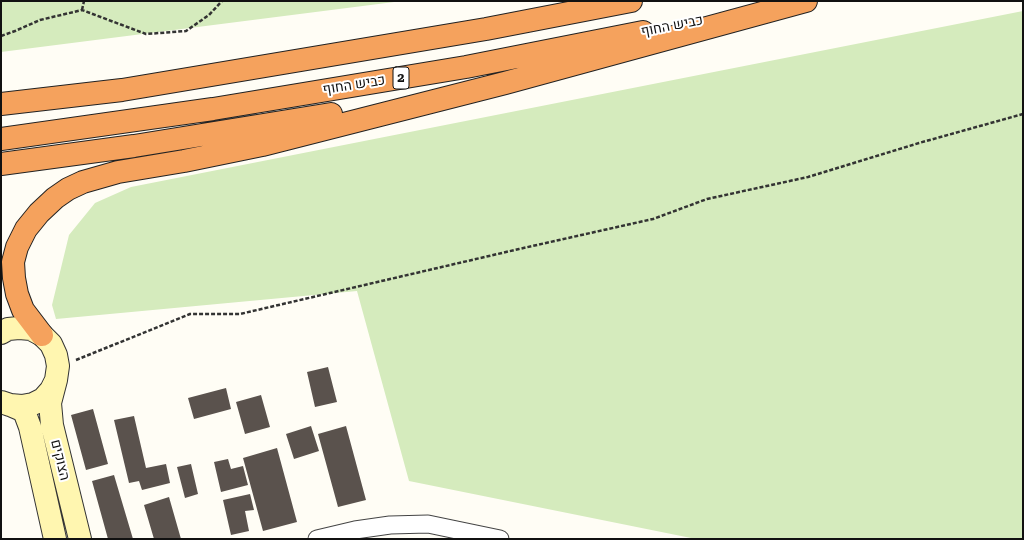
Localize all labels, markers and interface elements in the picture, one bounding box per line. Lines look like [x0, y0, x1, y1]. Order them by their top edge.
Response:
street label: כביש החוף [640, 12, 704, 40]
road number: 2 [393, 67, 409, 89]
street label: כביש החוף [322, 72, 386, 98]
street label: הצוקים [47, 438, 73, 482]

